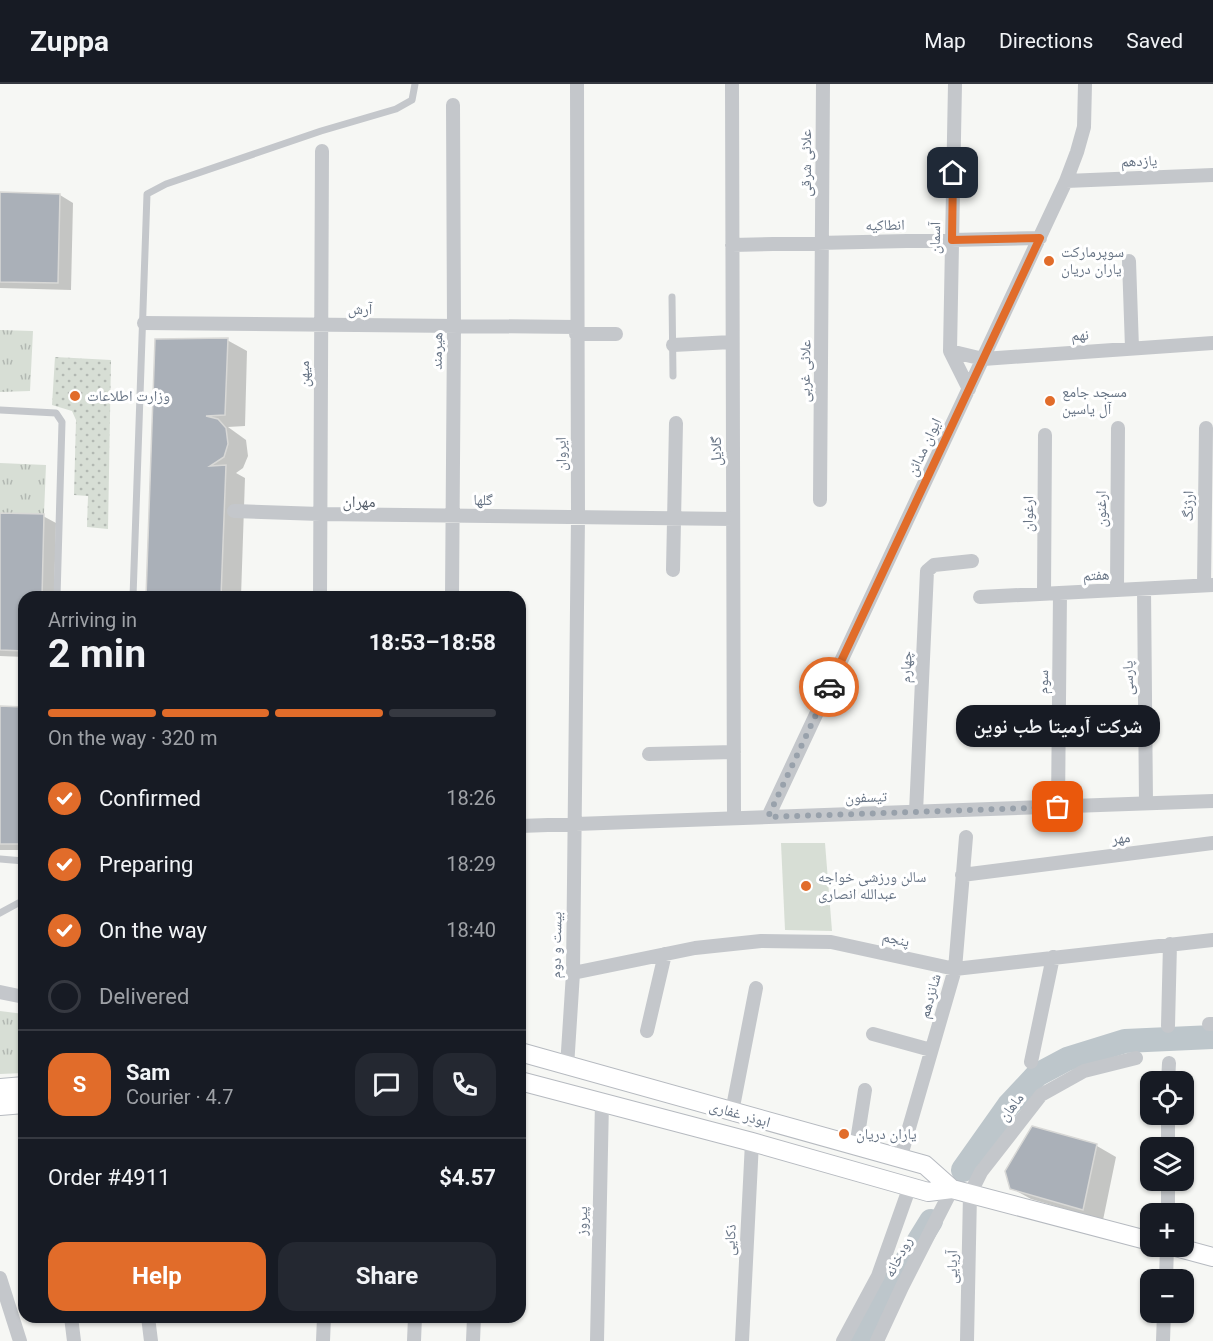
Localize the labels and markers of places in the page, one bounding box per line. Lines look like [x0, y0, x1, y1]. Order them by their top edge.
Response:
pin [927, 147, 978, 198]
place label: سوپرمارکت یاران دریان [1061, 243, 1124, 279]
marker: سوپرمارکت یاران دریان [1042, 254, 1056, 268]
place label: مسجد جامع آل یاسین [1062, 383, 1127, 419]
place label: وزارت اطلاعات [87, 387, 170, 405]
marker: وزارت اطلاعات [68, 389, 82, 403]
marker: مسجد جامع آل یاسین [1043, 394, 1057, 408]
callout: شرکت آرمیتا طب نوین [956, 705, 1160, 747]
pin [1032, 781, 1083, 832]
place label: سالن ورزشی خواجه عبدالله انصاری [818, 868, 926, 904]
marker: سالن ورزشی خواجه عبدالله انصاری [799, 879, 813, 893]
place label: یاران دریان [856, 1125, 917, 1144]
marker: یاران دریان [837, 1127, 851, 1141]

